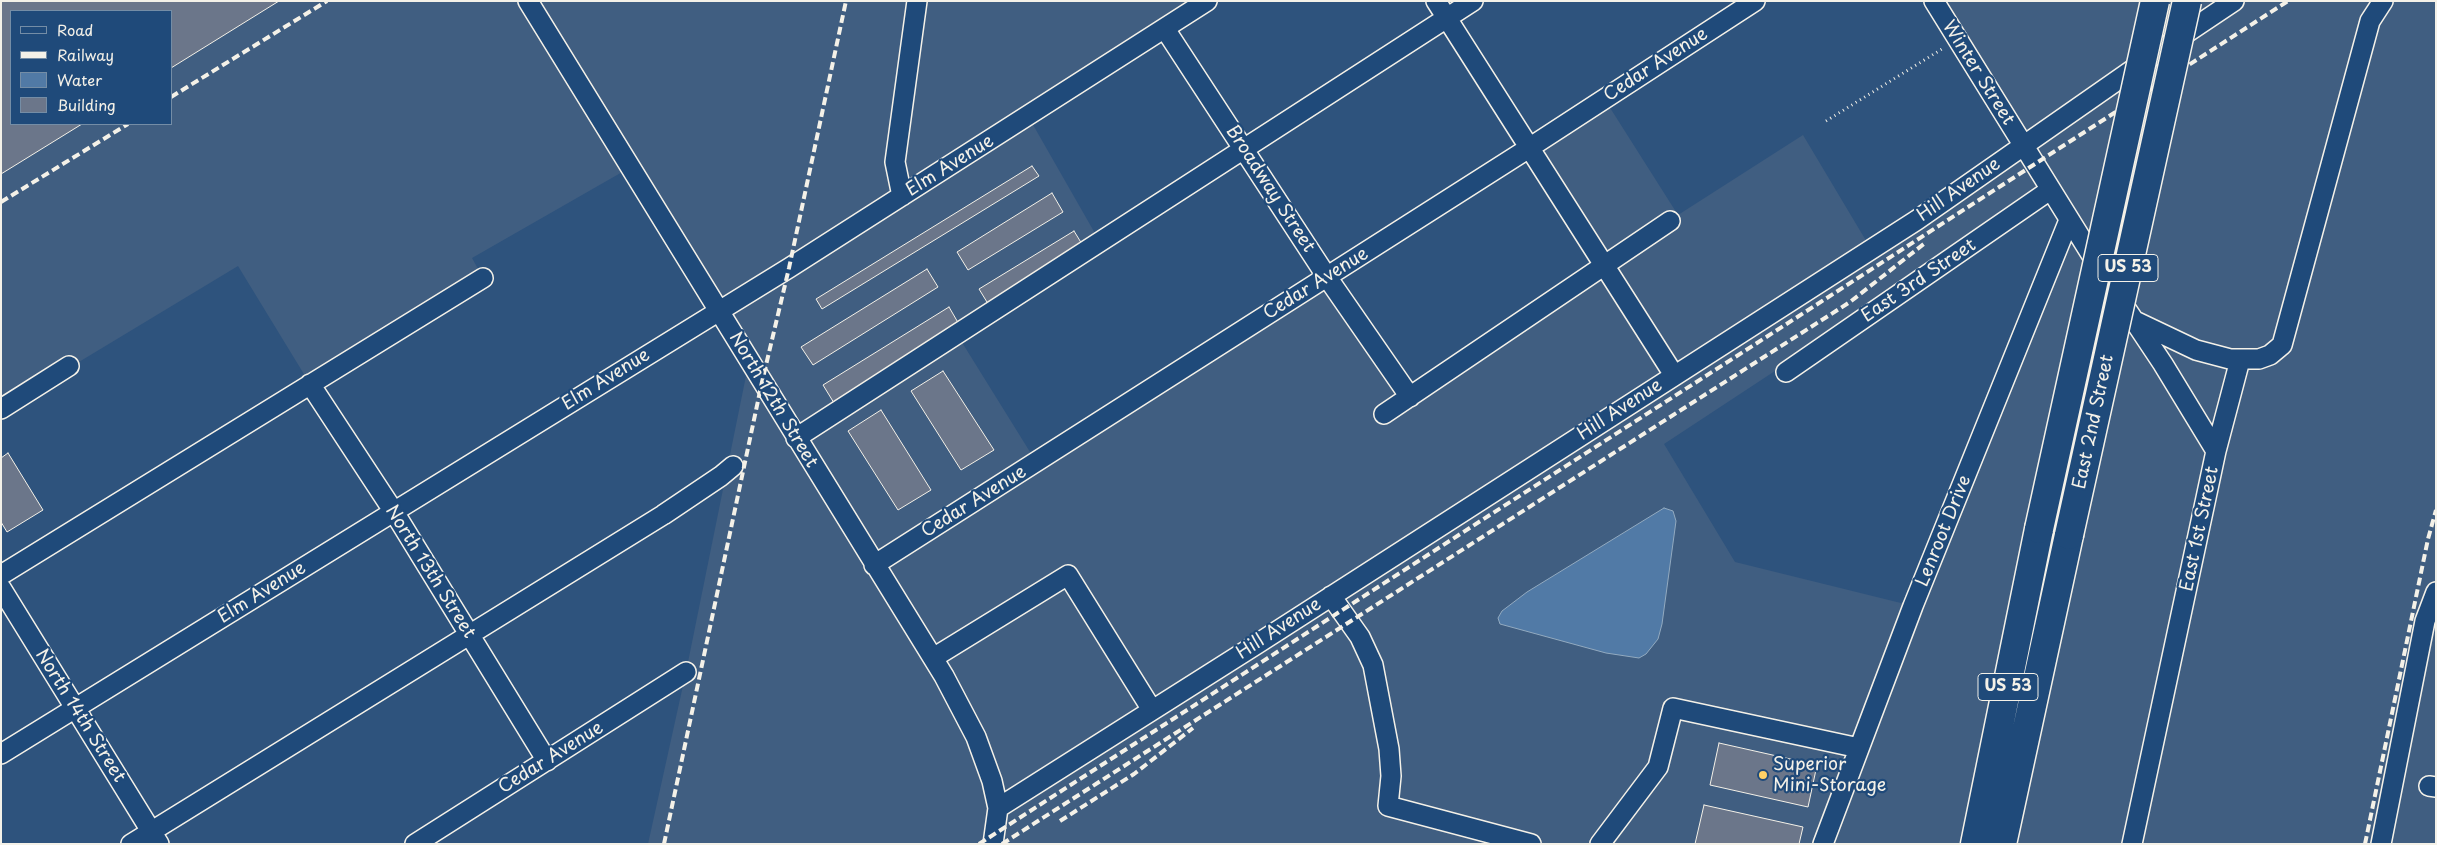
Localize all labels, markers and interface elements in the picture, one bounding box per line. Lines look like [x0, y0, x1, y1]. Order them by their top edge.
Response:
legend [10, 10, 172, 125]
street label: Winter Street [1937, 17, 2019, 129]
text: Road [57, 18, 93, 41]
street label: Cedar Avenue [1600, 23, 1712, 107]
text: Railway [57, 43, 114, 66]
text: Water [57, 68, 102, 91]
text: Building [57, 93, 116, 116]
street label: Broadway Street [1221, 121, 1319, 257]
street label: Elm Avenue [902, 131, 998, 201]
street label: Hill Avenue [1913, 153, 2005, 227]
street label: East 3rd Street [1858, 235, 1980, 327]
street label: Cedar Avenue [1260, 243, 1372, 325]
road number: US 53 [2098, 254, 2158, 282]
street label: North 12th Street [724, 328, 822, 472]
street label: Elm Avenue [558, 345, 654, 415]
street label: East 2nd Street [2069, 353, 2119, 491]
street label: Hill Avenue [1574, 375, 1666, 445]
street label: Cedar Avenue [918, 461, 1030, 543]
street label: East 1st Street [2176, 465, 2224, 593]
street label: Lenroot Drive [1912, 472, 1976, 590]
street label: North 13th Street [380, 501, 480, 643]
street label: Elm Avenue [214, 558, 310, 628]
street label: Hill Avenue [1233, 594, 1325, 664]
street label: North 14th Street [30, 645, 130, 787]
road number: US 53 [1978, 674, 2038, 700]
street label: Cedar Avenue [495, 717, 607, 799]
place label: Superior Mini-Storage [1773, 754, 1886, 796]
marker: Superior Mini-Storage [1757, 769, 1769, 781]

